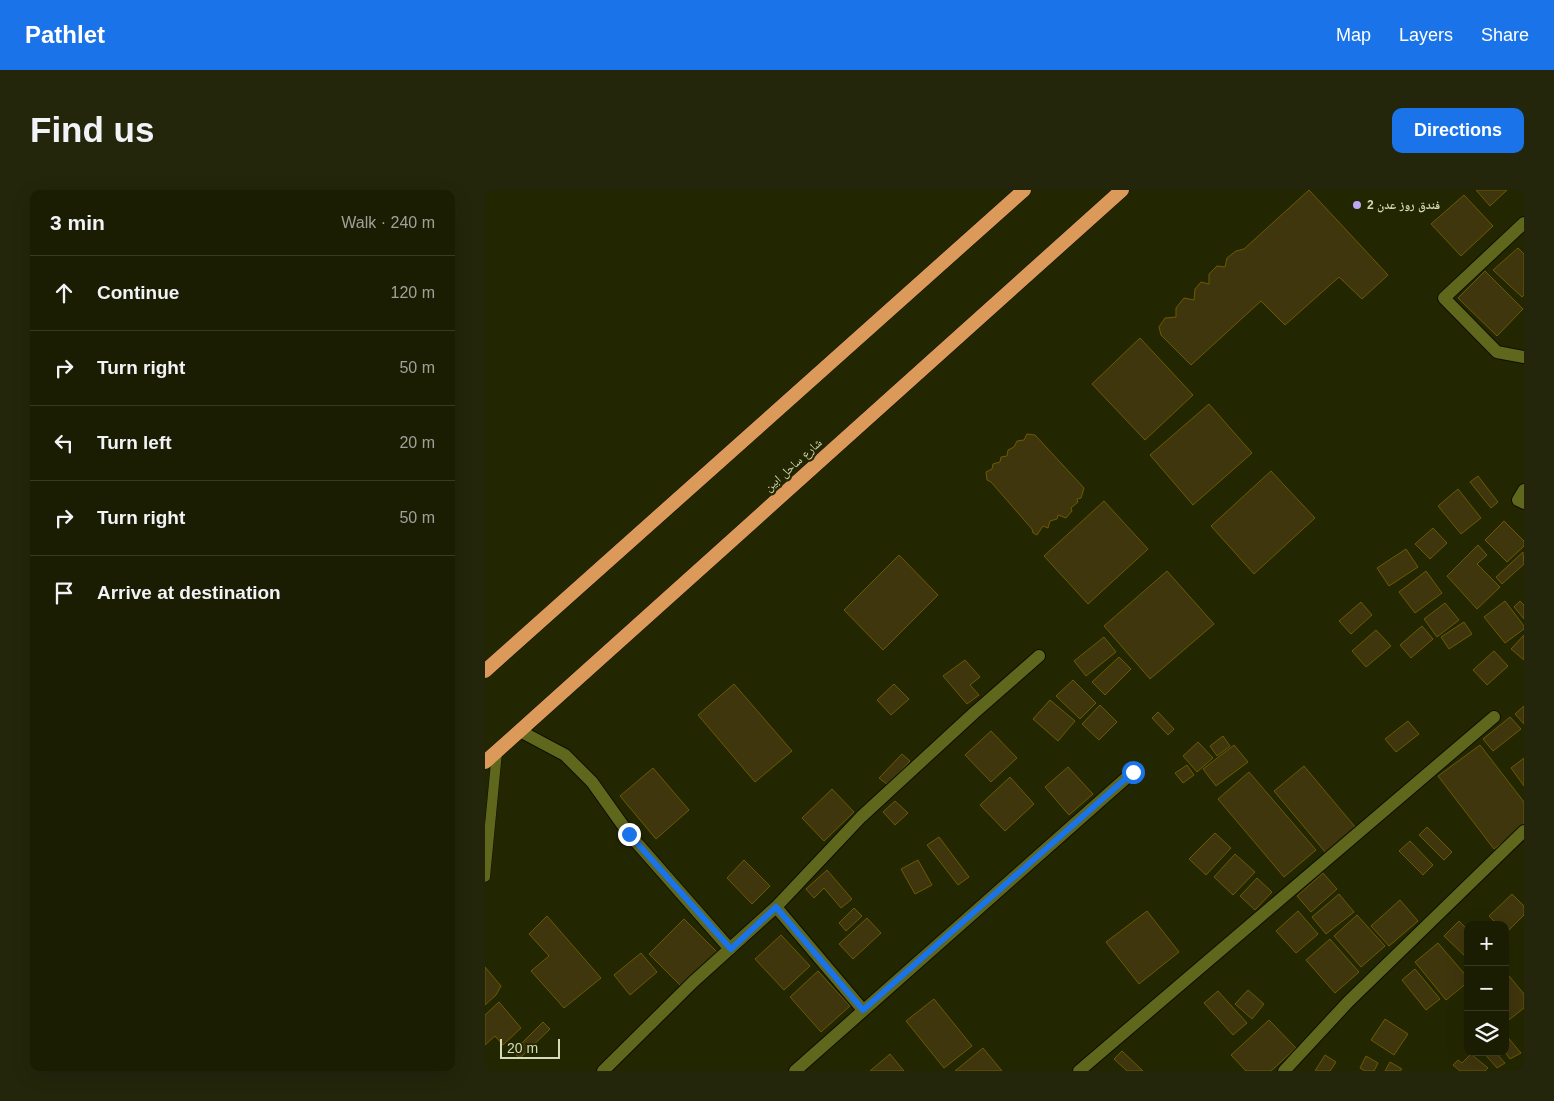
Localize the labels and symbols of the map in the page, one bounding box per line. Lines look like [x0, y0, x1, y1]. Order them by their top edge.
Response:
place label: فندق روز عدن 2 [1367, 198, 1440, 213]
marker: فندق روز عدن 2 [1351, 199, 1363, 211]
street label: شارع ساحل ابين [761, 435, 825, 495]
route start [1122, 761, 1145, 784]
route end [618, 823, 641, 846]
scale bar [500, 1036, 560, 1059]

